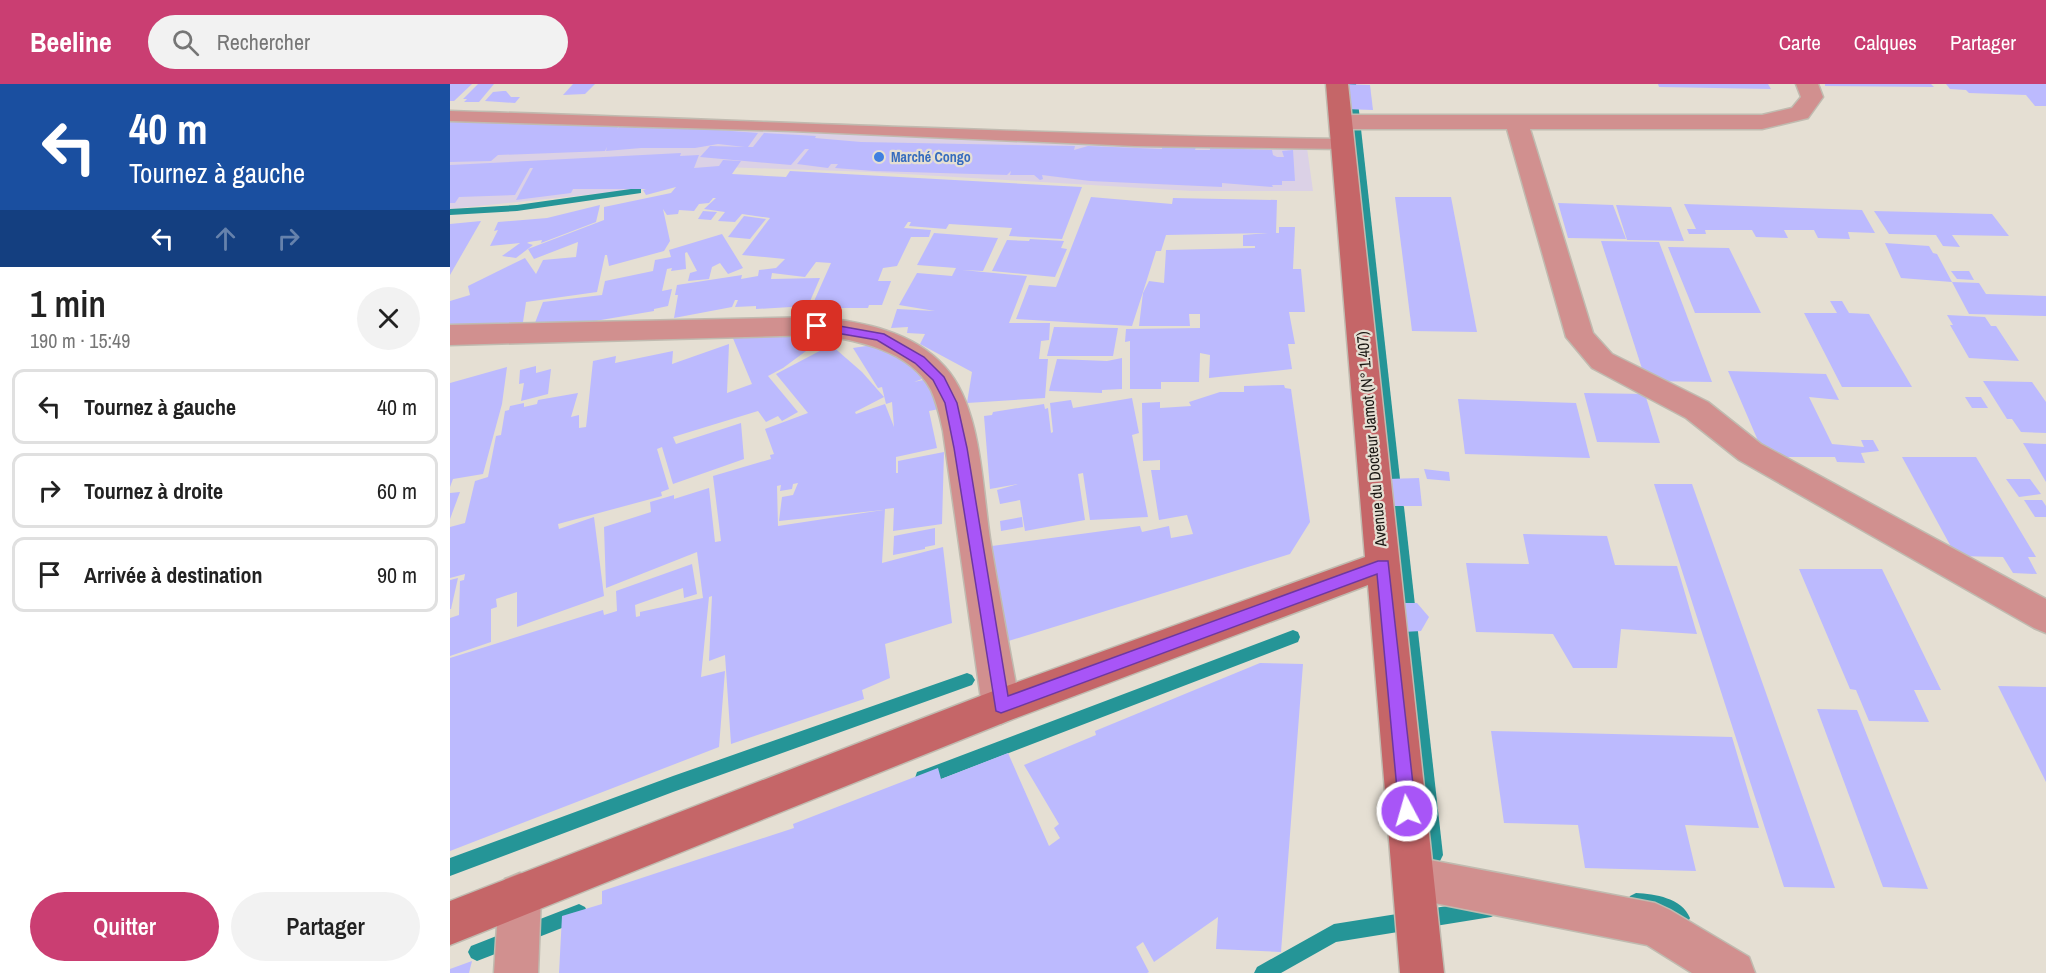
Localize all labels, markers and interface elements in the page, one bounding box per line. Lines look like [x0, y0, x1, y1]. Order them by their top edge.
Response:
search box [148, 15, 568, 69]
text: Beeline [30, 23, 112, 61]
icon: search [169, 26, 202, 59]
text: Rechercher [217, 27, 310, 57]
text: Carte [1779, 28, 1821, 57]
text: Calques [1854, 28, 1917, 57]
text: Partager [1950, 28, 2016, 57]
text: 40 m [129, 101, 208, 157]
icon: left [30, 108, 108, 186]
place label: Marché Congo [891, 148, 971, 166]
marker: Marché Congo [872, 150, 886, 164]
text: Tournez à gauche [129, 155, 305, 191]
icon: left [146, 222, 179, 255]
icon: ahead [209, 222, 242, 255]
icon: right [272, 222, 305, 255]
text: 1 min [30, 280, 106, 328]
button: close [357, 287, 420, 350]
pin [791, 300, 842, 351]
icon: arrive [800, 309, 833, 342]
text: 190 m · 15:49 [30, 327, 130, 354]
street label: Avenue du Docteur Jamot (N° 1.407) [1351, 330, 1391, 549]
icon: left [33, 390, 66, 423]
text: Tournez à gauche [84, 392, 236, 422]
text: 40 m [377, 392, 417, 422]
icon: right [33, 474, 66, 507]
text: Tournez à droite [84, 476, 223, 506]
text: 60 m [377, 476, 417, 506]
icon: arrive [33, 558, 66, 591]
text: Arrivée à destination [84, 560, 262, 590]
text: 90 m [377, 560, 417, 590]
position arrow [1375, 779, 1439, 843]
button: Quitter [30, 892, 219, 961]
button: Partager [231, 892, 420, 961]

